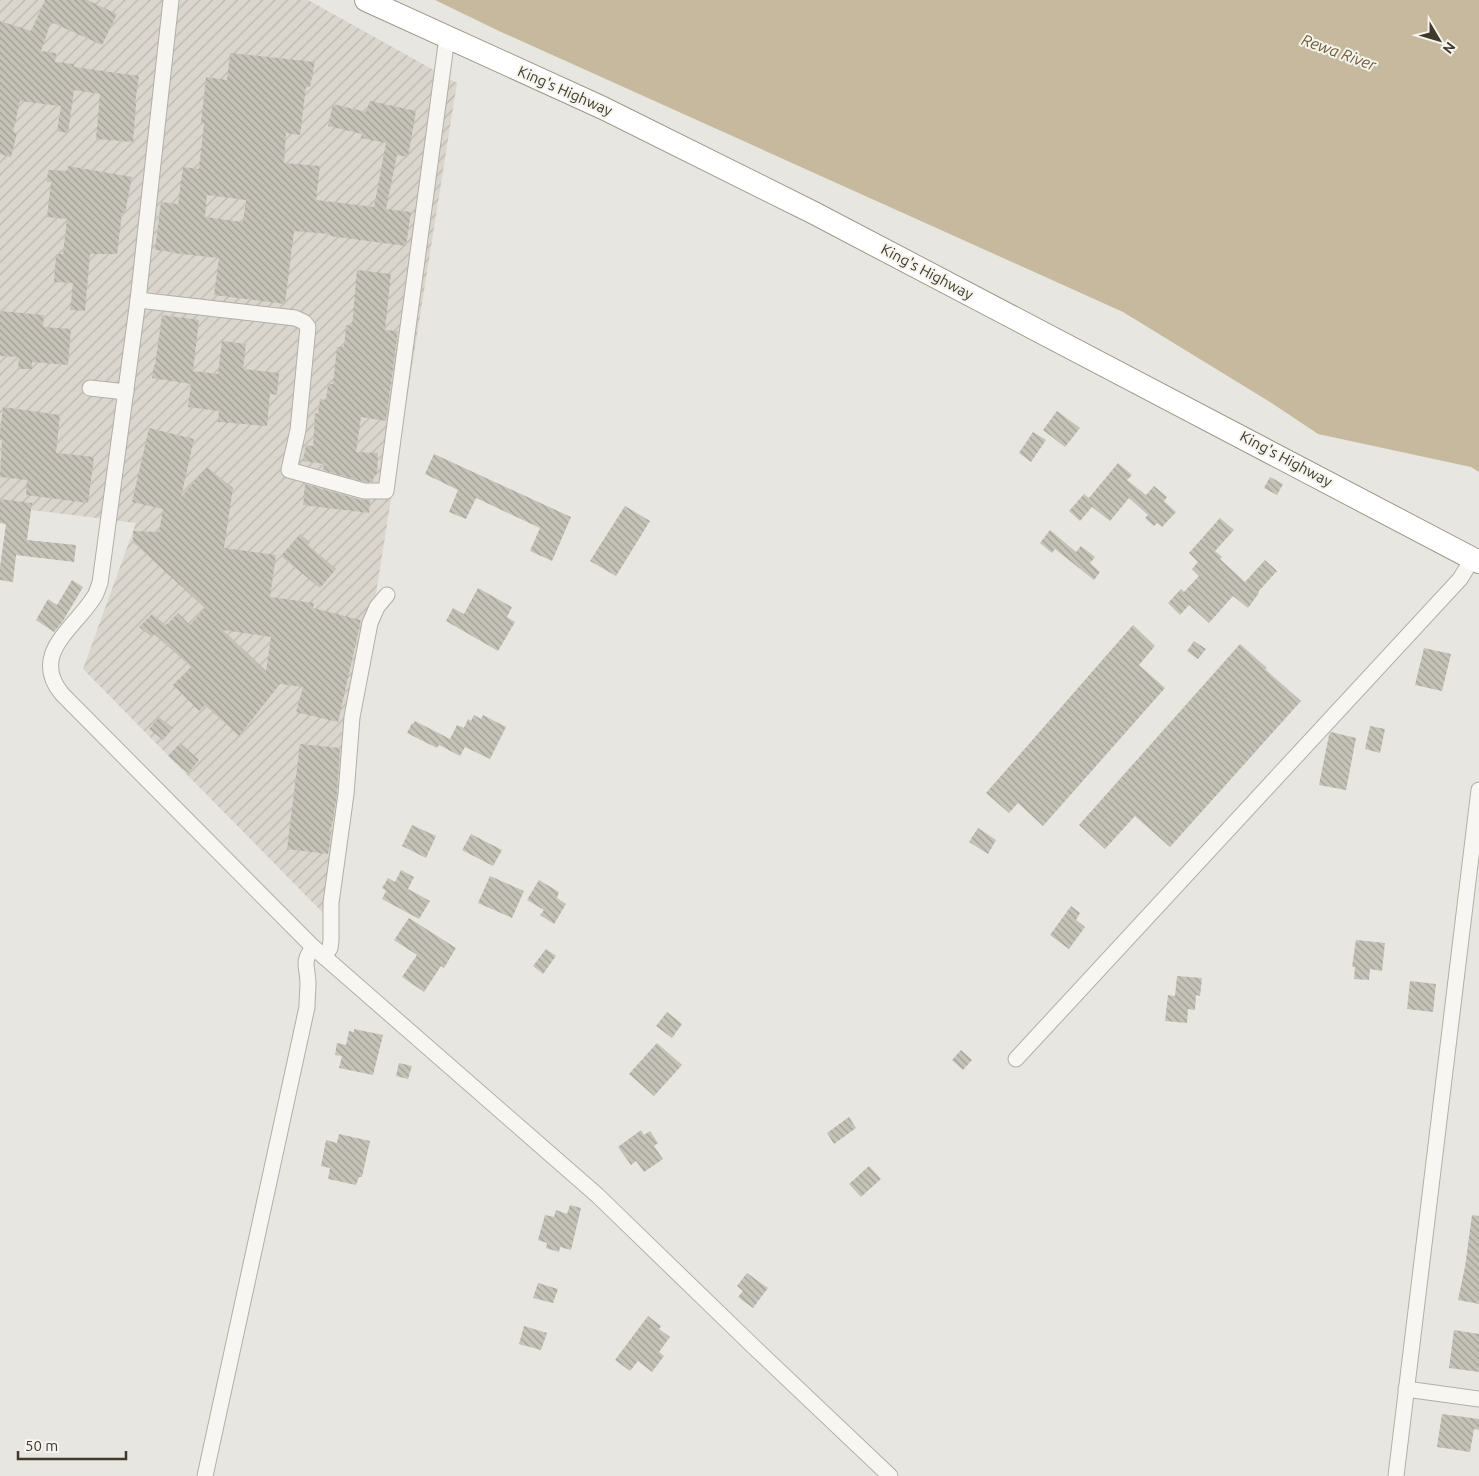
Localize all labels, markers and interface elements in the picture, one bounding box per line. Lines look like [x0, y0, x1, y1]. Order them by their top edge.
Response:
north arrow [1414, 15, 1464, 65]
water label: Rewa River [1299, 30, 1380, 74]
text: N [1440, 39, 1459, 57]
street label: King's Highway [515, 62, 615, 119]
street label: King's Highway [878, 240, 976, 303]
street label: King's Highway [1237, 427, 1335, 490]
scale bar [18, 1428, 125, 1460]
text: 50 m [25, 1437, 58, 1454]

